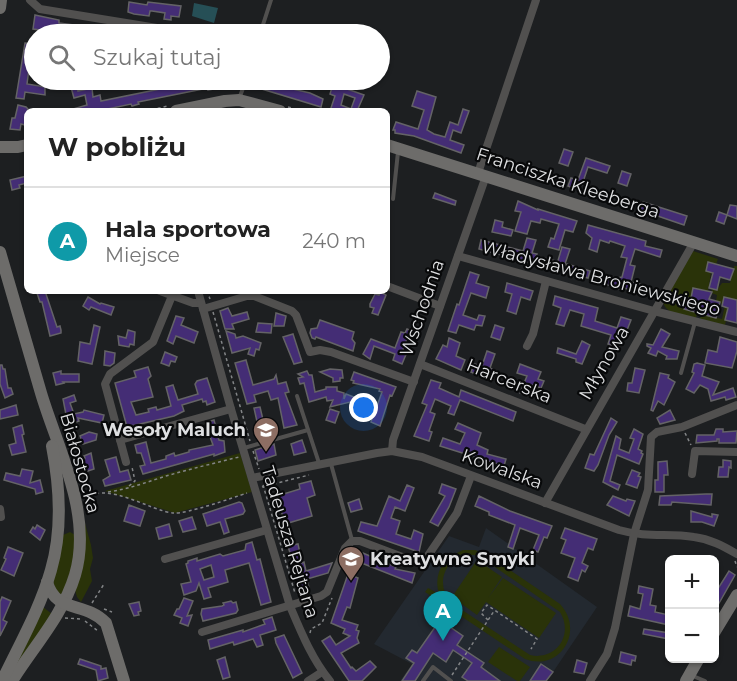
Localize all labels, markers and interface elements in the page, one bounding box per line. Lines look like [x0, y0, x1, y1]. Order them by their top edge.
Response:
search box [24, 24, 390, 90]
icon: search [45, 41, 78, 74]
text: Szukaj tutaj [93, 44, 221, 71]
text: W pobliżu [48, 131, 186, 163]
street label: Franciszka Kleeberga [473, 143, 663, 223]
text: Hala sportowa [105, 216, 271, 243]
text: A [60, 229, 75, 253]
text: 240 m [302, 229, 366, 253]
street label: Władysława Broniewskiego [479, 235, 723, 321]
text: Miejsce [105, 243, 180, 267]
street label: Wschodnia [395, 257, 449, 359]
street label: Młynowa [574, 322, 634, 404]
street label: Harcerska [463, 354, 555, 408]
your location [349, 393, 378, 422]
street label: Białostocka [55, 410, 105, 516]
school or university icon: Wesoły Maluch [251, 415, 281, 453]
place label: Wesoły Maluch [102, 419, 246, 441]
street label: Kowalska [459, 444, 545, 494]
street label: Tadeusza Rejtana [256, 463, 324, 621]
school or university icon: Kreatywne Smyki [336, 544, 366, 582]
place label: Kreatywne Smyki [370, 548, 535, 570]
map controls [665, 555, 719, 663]
button: + [665, 555, 719, 609]
pin: A [424, 592, 462, 641]
button: − [665, 609, 719, 663]

